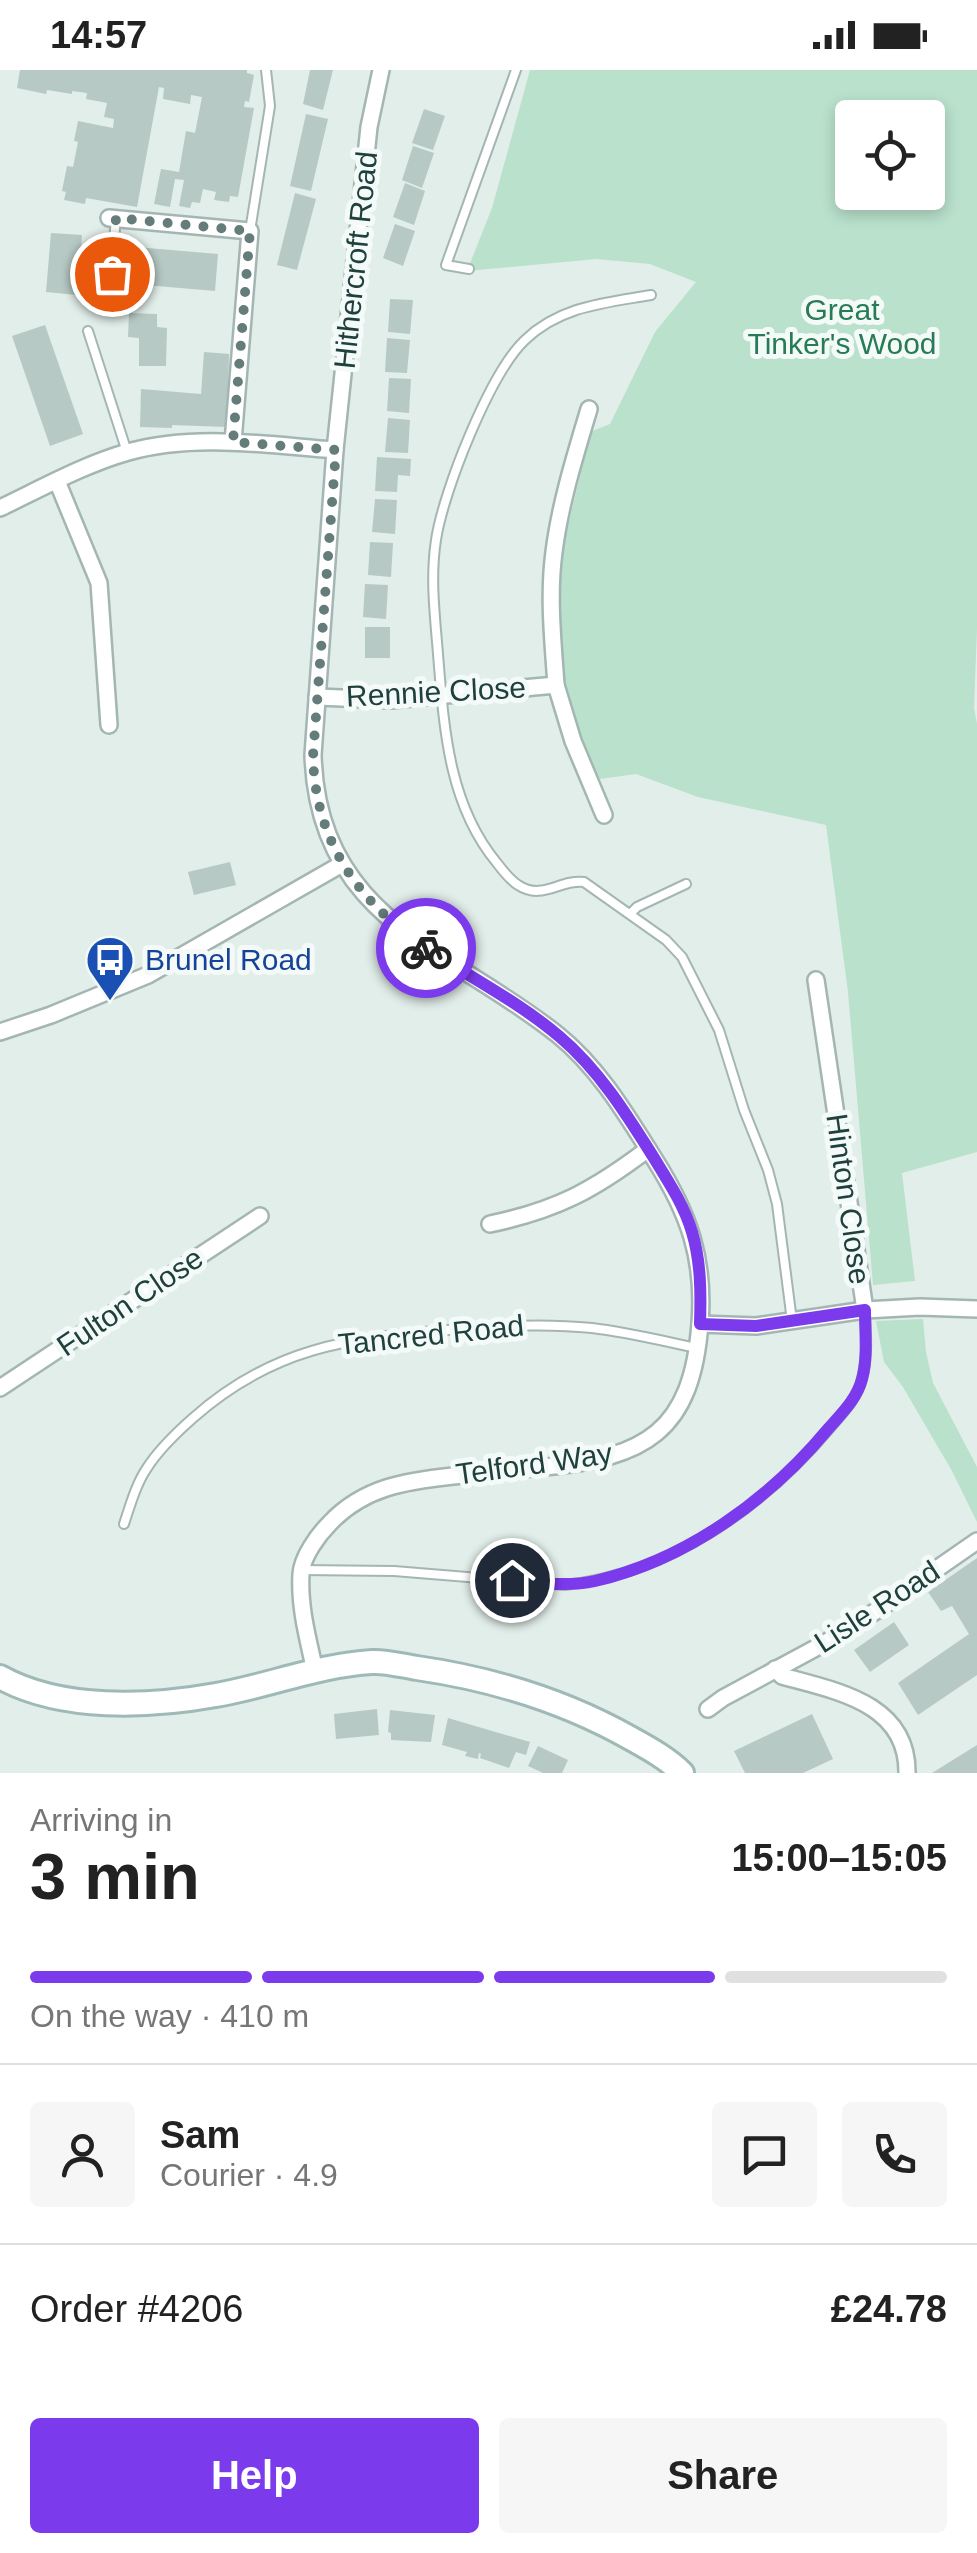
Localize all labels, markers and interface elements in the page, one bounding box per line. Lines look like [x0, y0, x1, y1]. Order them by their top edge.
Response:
text: 14:57 [50, 14, 147, 56]
map controls [835, 100, 945, 210]
button: locate [835, 100, 945, 210]
street label: Hithercroft Road [328, 150, 383, 370]
pin [70, 232, 155, 317]
icon: bag [85, 247, 140, 302]
park label: Great Tinker's Wood [747, 293, 937, 360]
street label: Rennie Close [345, 670, 527, 713]
courier [376, 898, 476, 998]
icon: bike [399, 921, 454, 976]
bus stop icon: Brunel Road [84, 934, 136, 1002]
place label: Brunel Road [145, 943, 312, 976]
street label: Hinton Close [820, 1112, 877, 1286]
street label: Fulton Close [51, 1241, 209, 1362]
street label: Tancred Road [336, 1308, 526, 1361]
street label: Telford Way [454, 1436, 614, 1491]
pin [470, 1538, 555, 1623]
icon: home [485, 1553, 540, 1608]
street label: Lisle Road [808, 1554, 945, 1659]
text: Arriving in [30, 1802, 172, 1838]
text: 15:00–15:05 [731, 1837, 947, 1879]
text: 3 min [30, 1840, 200, 1913]
text: On the way · 410 m [30, 1998, 309, 2034]
button: person [30, 2102, 135, 2207]
button: chat [712, 2102, 817, 2207]
button: phone [842, 2102, 947, 2207]
text: Sam [160, 2114, 240, 2156]
text: Courier · 4.9 [160, 2157, 338, 2193]
text: Order #4206 [30, 2288, 243, 2330]
text: £24.78 [831, 2288, 947, 2330]
button: Help [30, 2418, 479, 2533]
button: Share [499, 2418, 947, 2533]

